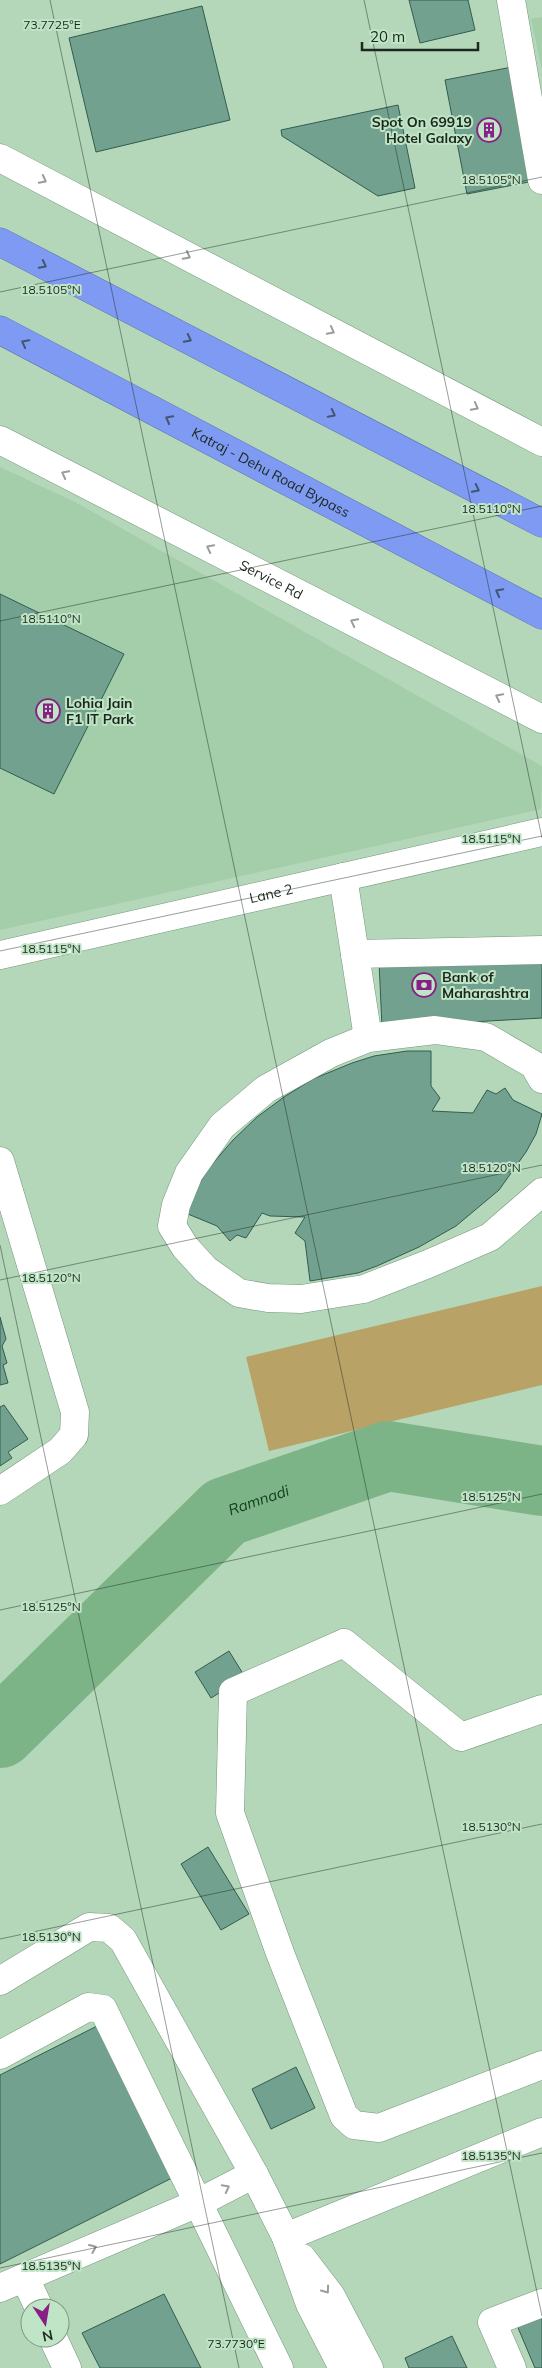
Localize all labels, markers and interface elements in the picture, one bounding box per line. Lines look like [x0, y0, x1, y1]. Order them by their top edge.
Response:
text: 73.7725°E [23, 17, 81, 32]
scale bar [362, 20, 478, 52]
text: 20 m [370, 27, 405, 46]
place label: Spot On 69919 Hotel Galaxy [372, 113, 472, 147]
building icon: Spot On 69919 Hotel Galaxy [476, 117, 502, 143]
text: 18.5105°N [461, 172, 521, 187]
one-way arrow [38, 174, 47, 184]
one-way arrow [182, 250, 191, 260]
one-way arrow [38, 259, 47, 269]
text: 18.5105°N [21, 282, 81, 297]
one-way arrow [326, 325, 335, 335]
one-way arrow [182, 333, 191, 343]
one-way arrow [21, 339, 30, 349]
one-way arrow [470, 401, 479, 411]
one-way arrow [327, 408, 336, 418]
one-way arrow [165, 415, 174, 425]
street label: Katraj - Dehu Road Bypass [189, 423, 353, 521]
one-way arrow [61, 470, 70, 480]
one-way arrow [471, 483, 480, 493]
text: 18.5110°N [461, 501, 521, 516]
one-way arrow [206, 544, 215, 554]
street label: Service Rd [237, 556, 306, 603]
one-way arrow [495, 588, 504, 598]
text: 18.5110°N [21, 611, 81, 626]
one-way arrow [350, 618, 359, 628]
one-way arrow [495, 693, 504, 703]
place label: Lohia Jain F1 IT Park [66, 694, 134, 728]
building icon: Lohia Jain F1 IT Park [35, 698, 61, 724]
text: 18.5115°N [461, 831, 521, 846]
street label: Lane 2 [248, 880, 295, 907]
text: 18.5115°N [21, 941, 81, 956]
place label: Bank of Maharashtra [442, 968, 529, 1002]
bank icon: Bank of Maharashtra [411, 972, 437, 998]
text: 18.5120°N [461, 1160, 521, 1175]
text: 18.5120°N [21, 1270, 81, 1285]
water label: Ramnadi [226, 1481, 292, 1519]
text: 18.5125°N [461, 1489, 521, 1504]
text: 18.5125°N [21, 1599, 81, 1614]
text: 18.5130°N [461, 1819, 521, 1834]
text: 18.5130°N [21, 1929, 81, 1944]
text: 18.5135°N [461, 2148, 521, 2163]
one-way arrow [221, 2184, 230, 2194]
one-way arrow [88, 2244, 97, 2255]
text: 18.5135°N [21, 2258, 81, 2273]
one-way arrow [321, 2284, 329, 2293]
north arrow [20, 2298, 70, 2348]
text: N [41, 2326, 55, 2346]
text: 73.7730°E [207, 2336, 265, 2351]

